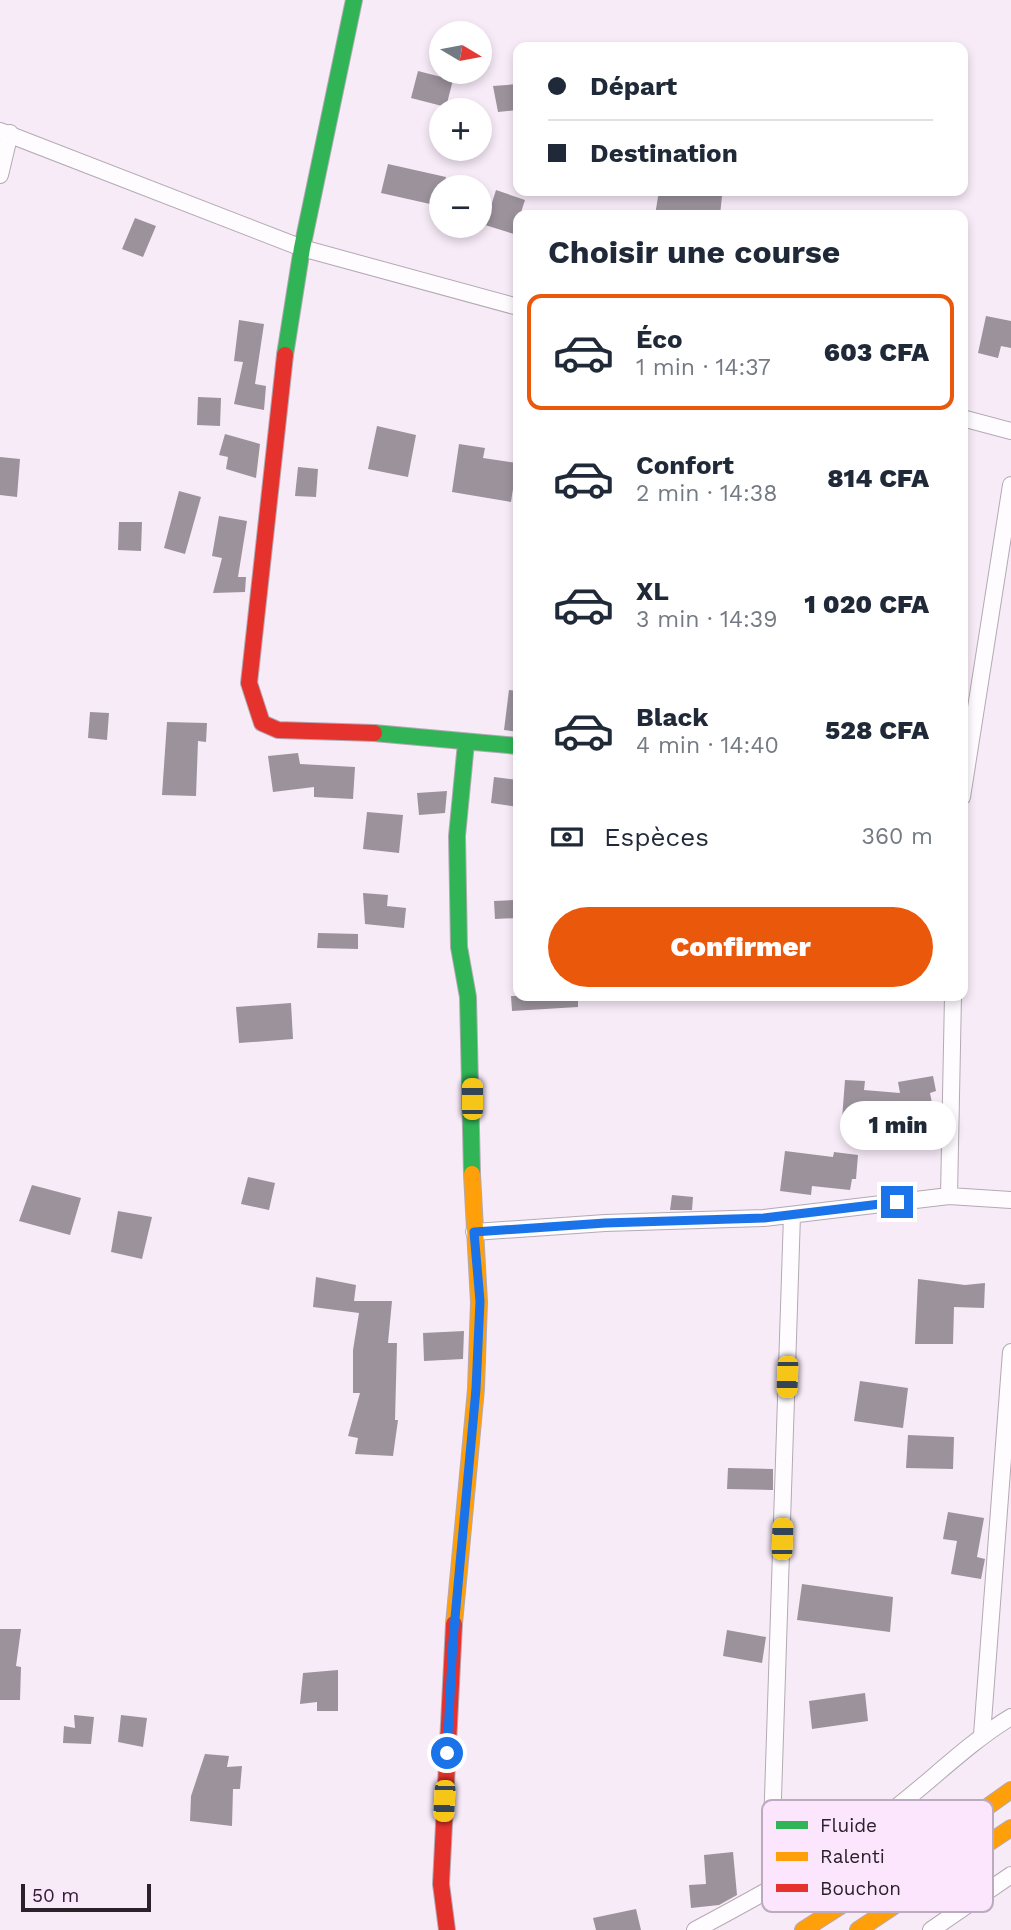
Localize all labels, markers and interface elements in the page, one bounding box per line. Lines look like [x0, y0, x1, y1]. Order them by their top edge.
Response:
north arrow [429, 21, 492, 84]
map controls [429, 21, 492, 238]
text: Départ [590, 71, 677, 101]
button: + [429, 98, 492, 161]
text: Destination [590, 138, 738, 168]
button: − [429, 175, 492, 238]
text: Choisir une course [548, 233, 840, 271]
icon: car [552, 321, 615, 384]
text: Éco [636, 324, 683, 354]
text: 603 CFA [824, 337, 929, 367]
text: 1 min · 14:37 [636, 354, 771, 381]
icon: car [552, 447, 615, 510]
text: Confort [636, 450, 734, 480]
text: 814 CFA [827, 463, 929, 493]
text: 2 min · 14:38 [636, 480, 777, 507]
icon: car [552, 573, 615, 636]
text: XL [636, 576, 669, 606]
text: 1 020 CFA [804, 589, 929, 619]
text: 3 min · 14:39 [636, 606, 777, 633]
icon: car [552, 699, 615, 762]
text: Black [636, 702, 708, 732]
text: 528 CFA [825, 715, 929, 745]
text: 4 min · 14:40 [636, 732, 779, 759]
icon: cash [548, 818, 586, 856]
text: Espèces [604, 822, 709, 852]
text: 360 m [862, 823, 933, 850]
button: Confirmer [548, 907, 933, 987]
car [462, 1078, 483, 1120]
callout: 1 min [839, 1100, 955, 1150]
text: 1 min [868, 1112, 928, 1139]
route end [881, 1186, 913, 1218]
car [776, 1356, 799, 1398]
car [771, 1518, 794, 1560]
route start [431, 1737, 463, 1769]
car [433, 1779, 456, 1823]
legend [762, 1800, 993, 1912]
text: Fluide [820, 1814, 877, 1837]
text: Ralenti [820, 1845, 885, 1868]
text: Bouchon [820, 1877, 901, 1900]
scale bar [21, 1881, 150, 1913]
text: 50 m [32, 1884, 79, 1907]

